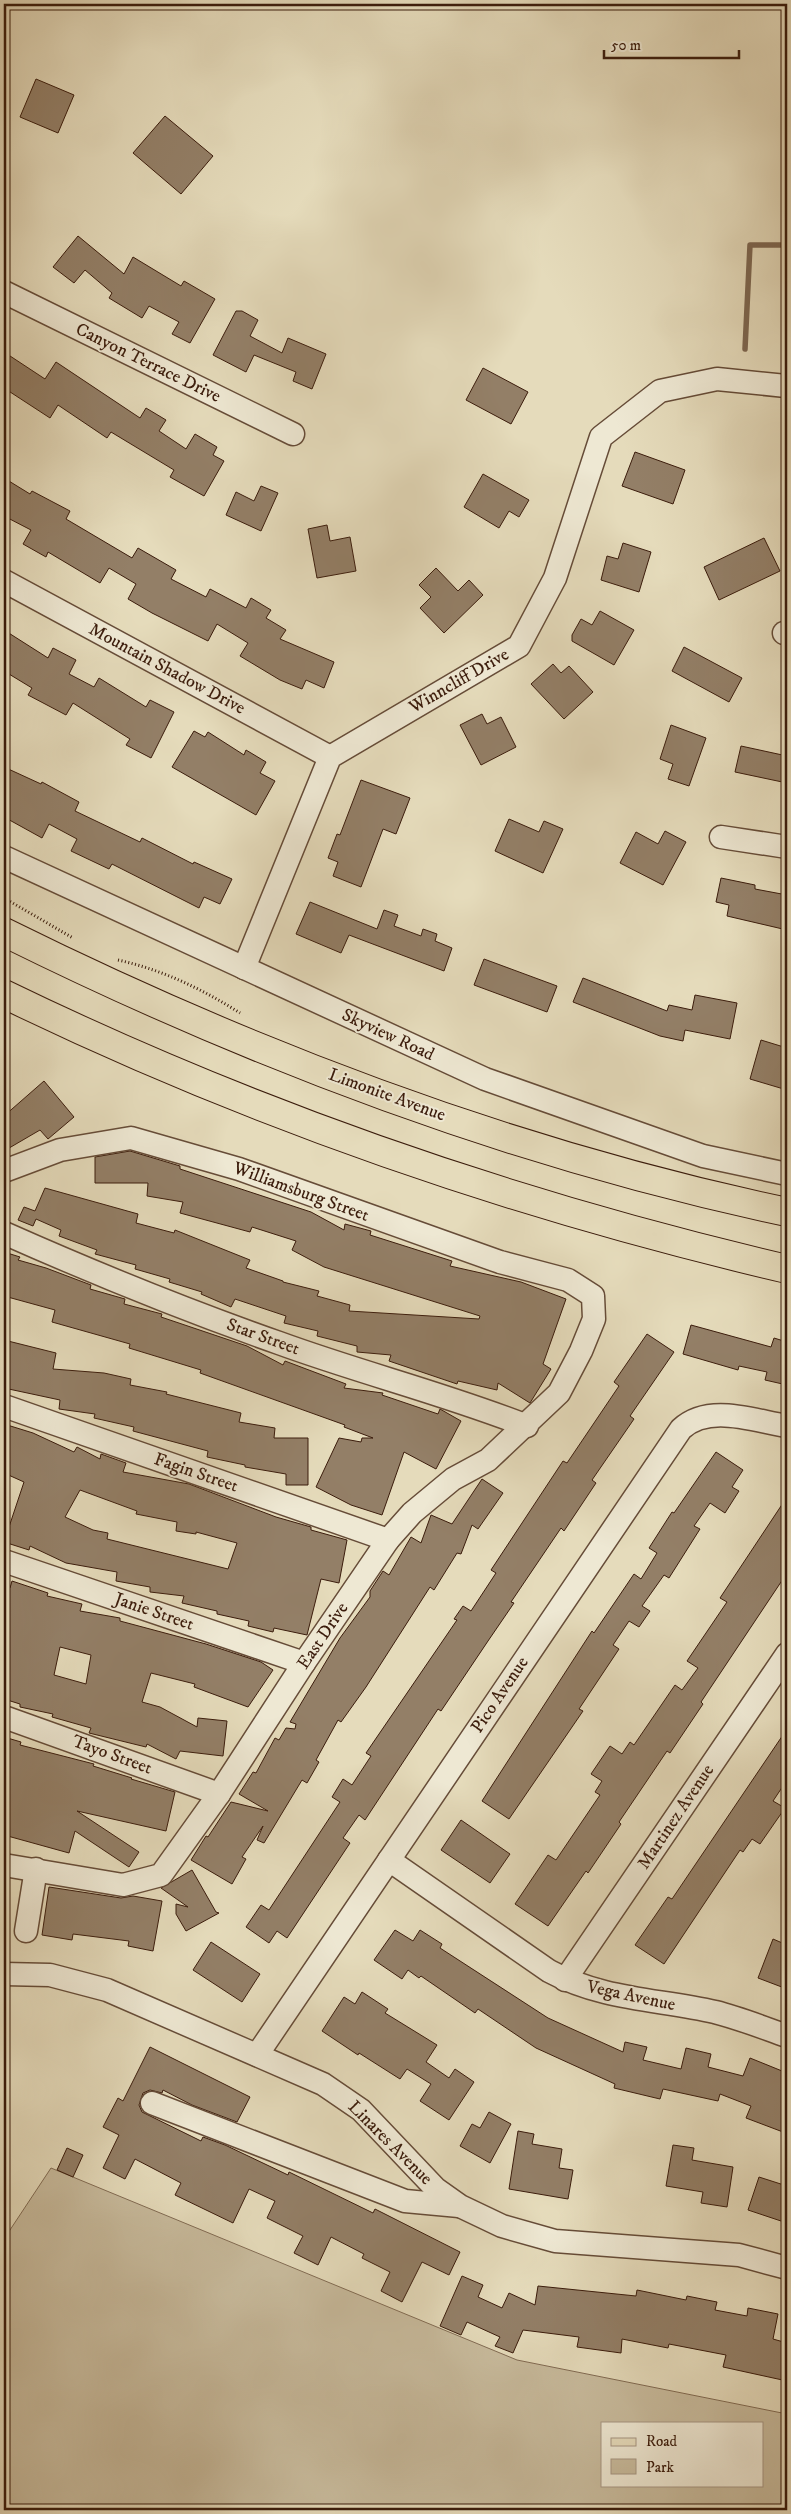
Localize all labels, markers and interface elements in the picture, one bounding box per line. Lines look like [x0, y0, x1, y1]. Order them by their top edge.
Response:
scale bar [604, 28, 738, 60]
text: 50 m [611, 36, 641, 55]
street label: Canyon Terrace Drive [72, 318, 224, 408]
street label: Mountain Shadow Drive [85, 618, 249, 720]
street label: Winncliff Drive [404, 644, 513, 719]
street label: Skyview Road [338, 1004, 438, 1066]
street label: Limonite Avenue [326, 1064, 448, 1126]
street label: Williamsburg Street [229, 1157, 372, 1227]
street label: Star Street [224, 1314, 303, 1360]
street label: Fagin Street [151, 1448, 241, 1498]
street label: Janie Street [110, 1588, 197, 1636]
street label: East Drive [293, 1598, 353, 1674]
street label: Pico Avenue [466, 1653, 534, 1737]
street label: Tayo Street [69, 1730, 155, 1780]
street label: Martinez Avenue [633, 1760, 719, 1874]
street label: Vega Avenue [584, 1976, 677, 2016]
street label: Linares Avenue [343, 2096, 437, 2190]
legend [601, 2422, 764, 2486]
text: Road [646, 2432, 678, 2451]
text: Park [646, 2458, 675, 2477]

